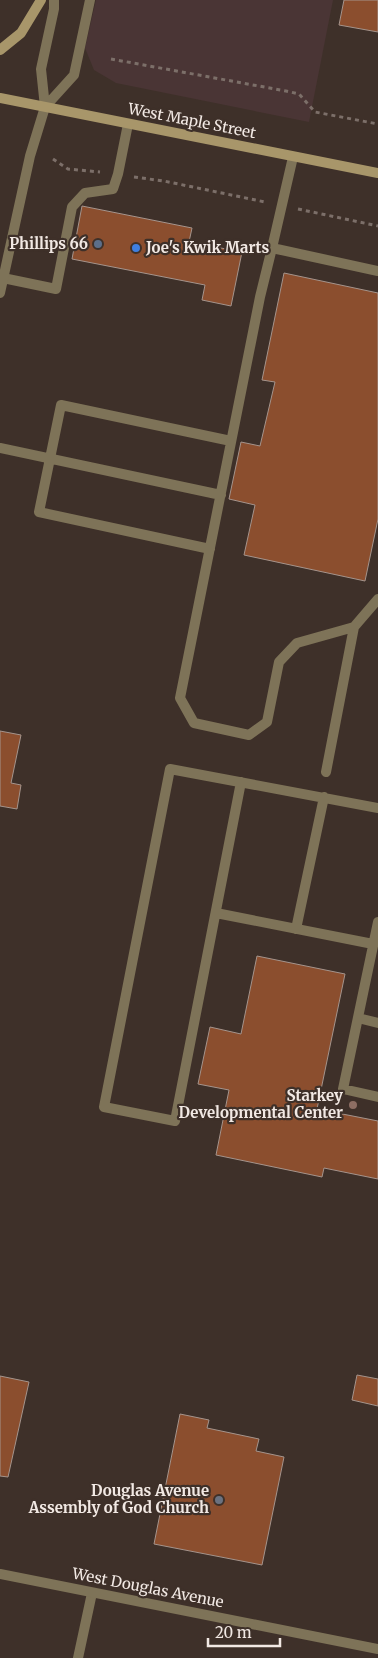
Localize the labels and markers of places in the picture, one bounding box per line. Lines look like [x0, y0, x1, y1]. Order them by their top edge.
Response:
place label: Phillips 66 [9, 234, 88, 253]
marker: Phillips 66 [92, 238, 104, 250]
place label: Joe's Kwik Marts [145, 238, 269, 257]
marker: Joe's Kwik Marts [130, 242, 142, 254]
place label: Starkey Developmental Center [179, 1086, 343, 1122]
marker: Starkey Developmental Center [347, 1099, 359, 1111]
place label: Douglas Avenue Assembly of God Church [28, 1481, 209, 1517]
marker: Douglas Avenue Assembly of God Church [213, 1494, 225, 1506]

